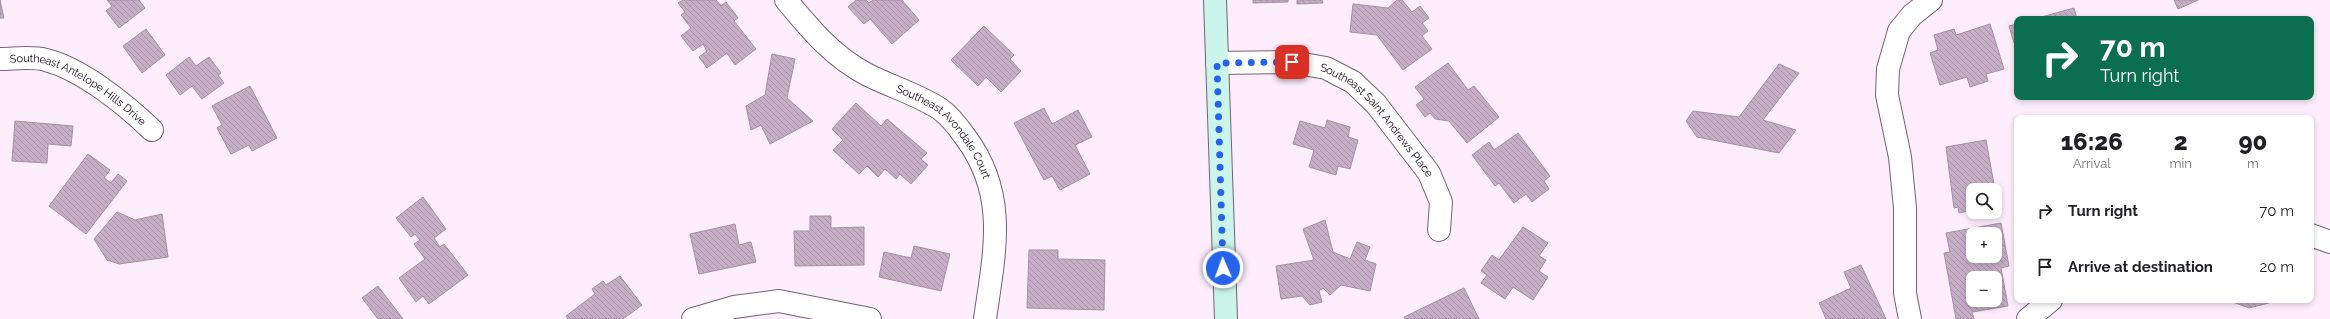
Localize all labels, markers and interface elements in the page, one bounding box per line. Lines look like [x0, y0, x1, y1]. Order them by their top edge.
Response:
text: 70 m [2100, 31, 2166, 64]
icon: right [2034, 32, 2086, 84]
pin [1275, 45, 1309, 79]
icon: arrive [1281, 51, 1303, 73]
street label: Southeast Antelope Hills Drive [9, 52, 149, 129]
street label: Southeast Saint Andrews Place [1319, 61, 1436, 180]
text: Turn right [2100, 65, 2179, 86]
street label: Southeast Avondale Court [894, 82, 993, 181]
text: 16:26 [2061, 127, 2123, 156]
text: 2 [2174, 127, 2188, 156]
text: 90 [2238, 127, 2267, 156]
text: Arrival [2073, 156, 2111, 171]
text: min [2169, 156, 2192, 171]
text: m [2247, 156, 2259, 171]
map controls [1966, 183, 2002, 307]
button: search [1966, 183, 2002, 219]
icon: right [2034, 200, 2056, 222]
text: Turn right [2068, 202, 2138, 220]
text: 70 m [2259, 202, 2294, 220]
button: + [1966, 227, 2002, 263]
position arrow [1202, 247, 1244, 289]
icon: arrive [2034, 256, 2056, 278]
text: Arrive at destination [2068, 258, 2213, 276]
text: 20 m [2259, 258, 2294, 276]
button: − [1966, 271, 2002, 307]

